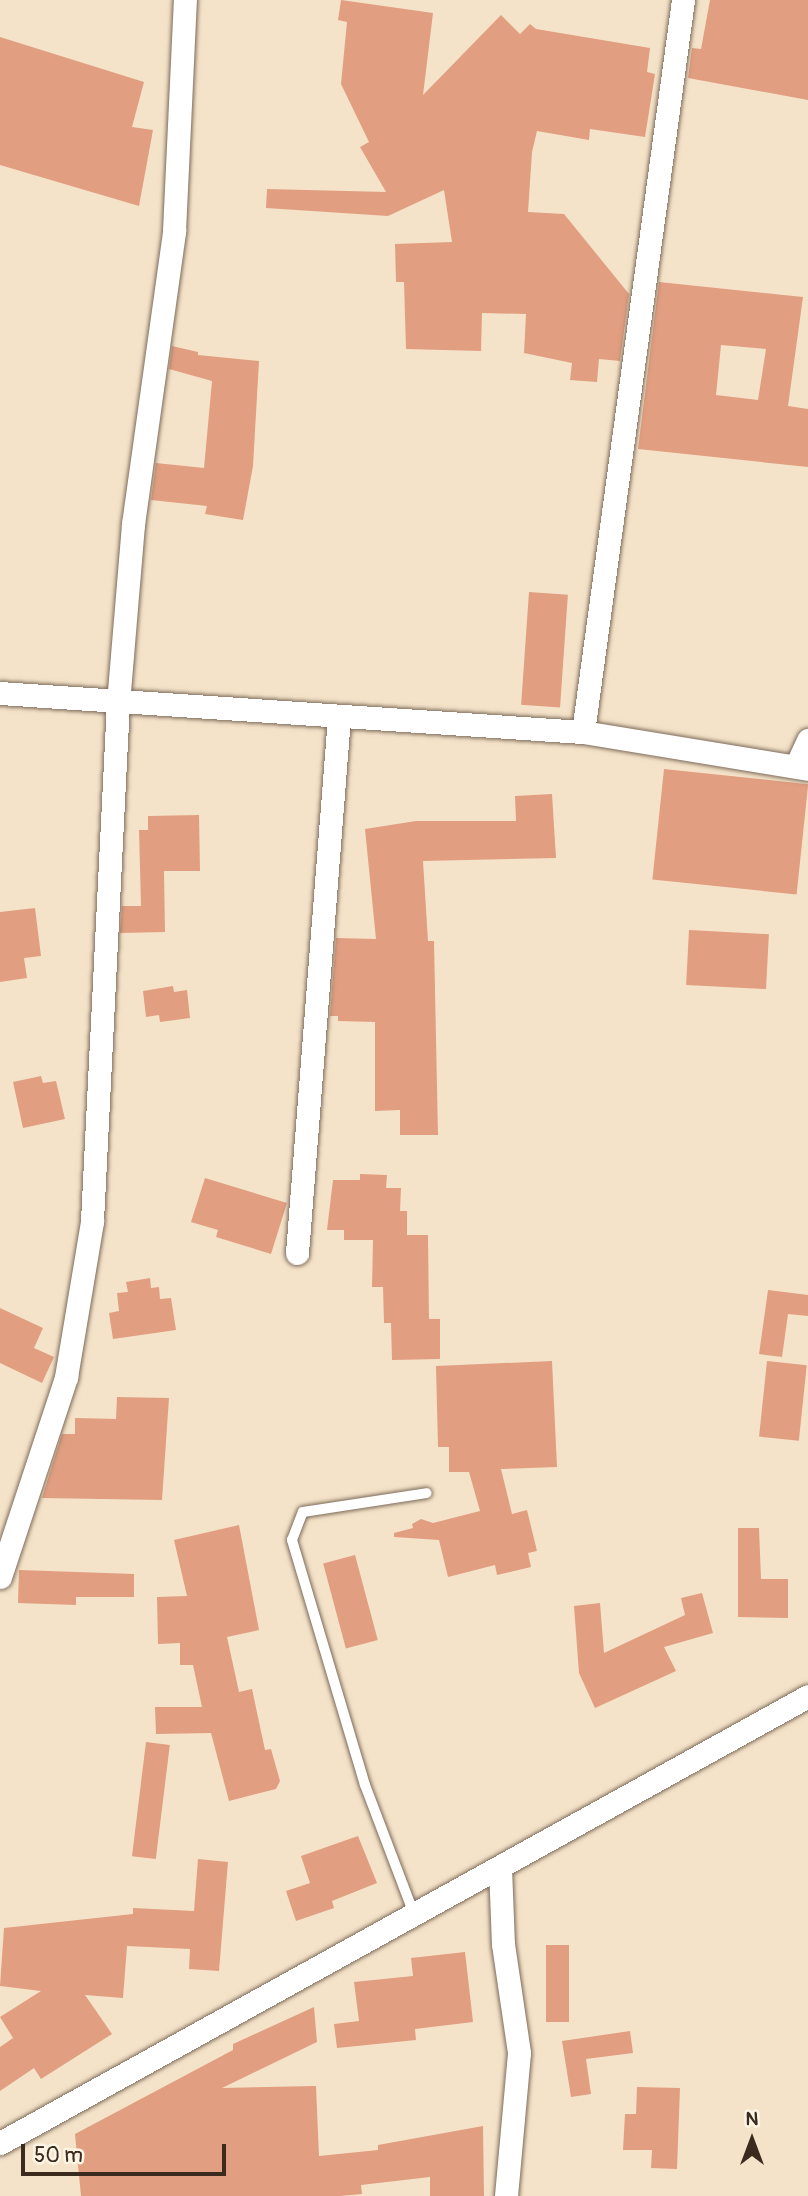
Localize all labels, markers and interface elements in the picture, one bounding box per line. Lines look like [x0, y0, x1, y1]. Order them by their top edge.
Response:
north arrow [717, 2105, 787, 2175]
text: N [746, 2107, 758, 2131]
scale bar [24, 2130, 229, 2174]
text: 50 m [34, 2142, 83, 2169]

